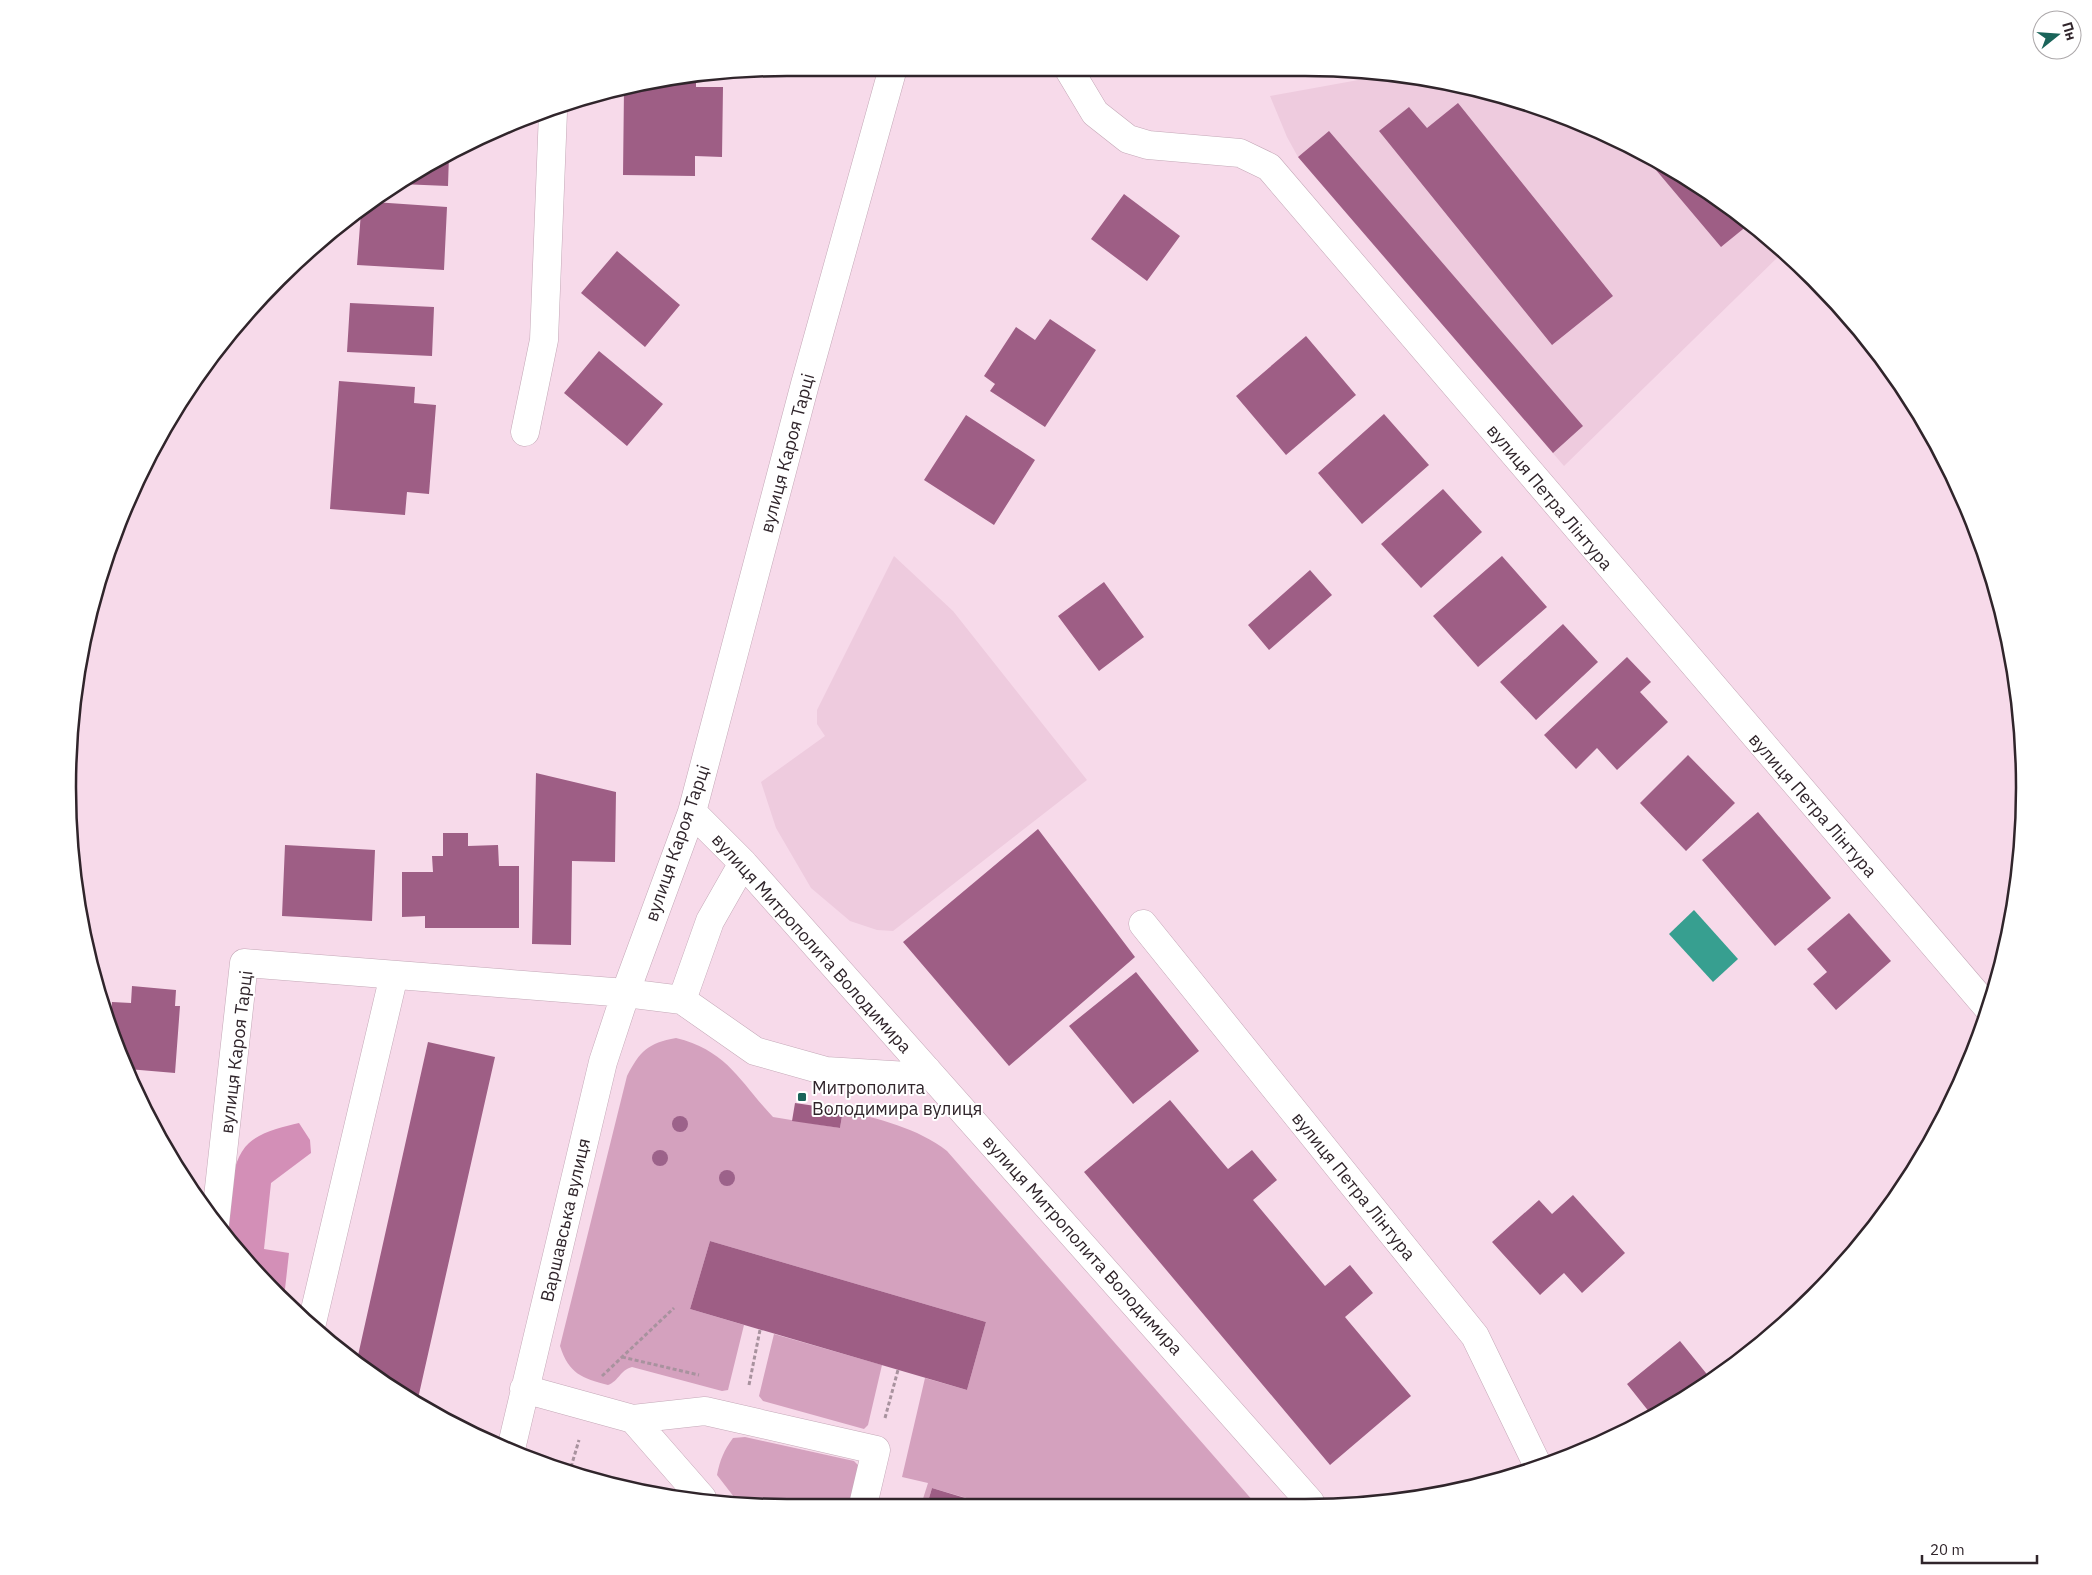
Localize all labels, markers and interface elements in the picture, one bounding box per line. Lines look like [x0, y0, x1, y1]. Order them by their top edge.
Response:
north arrow [2032, 10, 2082, 60]
text: Пн [2058, 20, 2081, 43]
street label: вулиця Кароя Тарці [755, 371, 819, 535]
street label: вулиця Петра Лінтура [1482, 419, 1618, 575]
street label: вулиця Петра Лінтура [1744, 728, 1882, 882]
street label: вулиця Кароя Тарці [639, 762, 715, 924]
street label: вулиця Митрополита Володимира [707, 828, 917, 1058]
street label: вулиця Кароя Тарці [215, 969, 257, 1135]
place label: Митрополита Володимира вулиця [812, 1076, 983, 1120]
marker: Митрополита Володимира вулиця [796, 1091, 808, 1103]
street label: вулиця Петра Лінтура [1287, 1107, 1421, 1265]
street label: вулиця Митрополита Володимира [978, 1130, 1188, 1360]
street label: Варшавська вулиця [535, 1136, 595, 1304]
scale bar [1922, 1532, 2037, 1564]
text: 20 m [1930, 1540, 1965, 1559]

